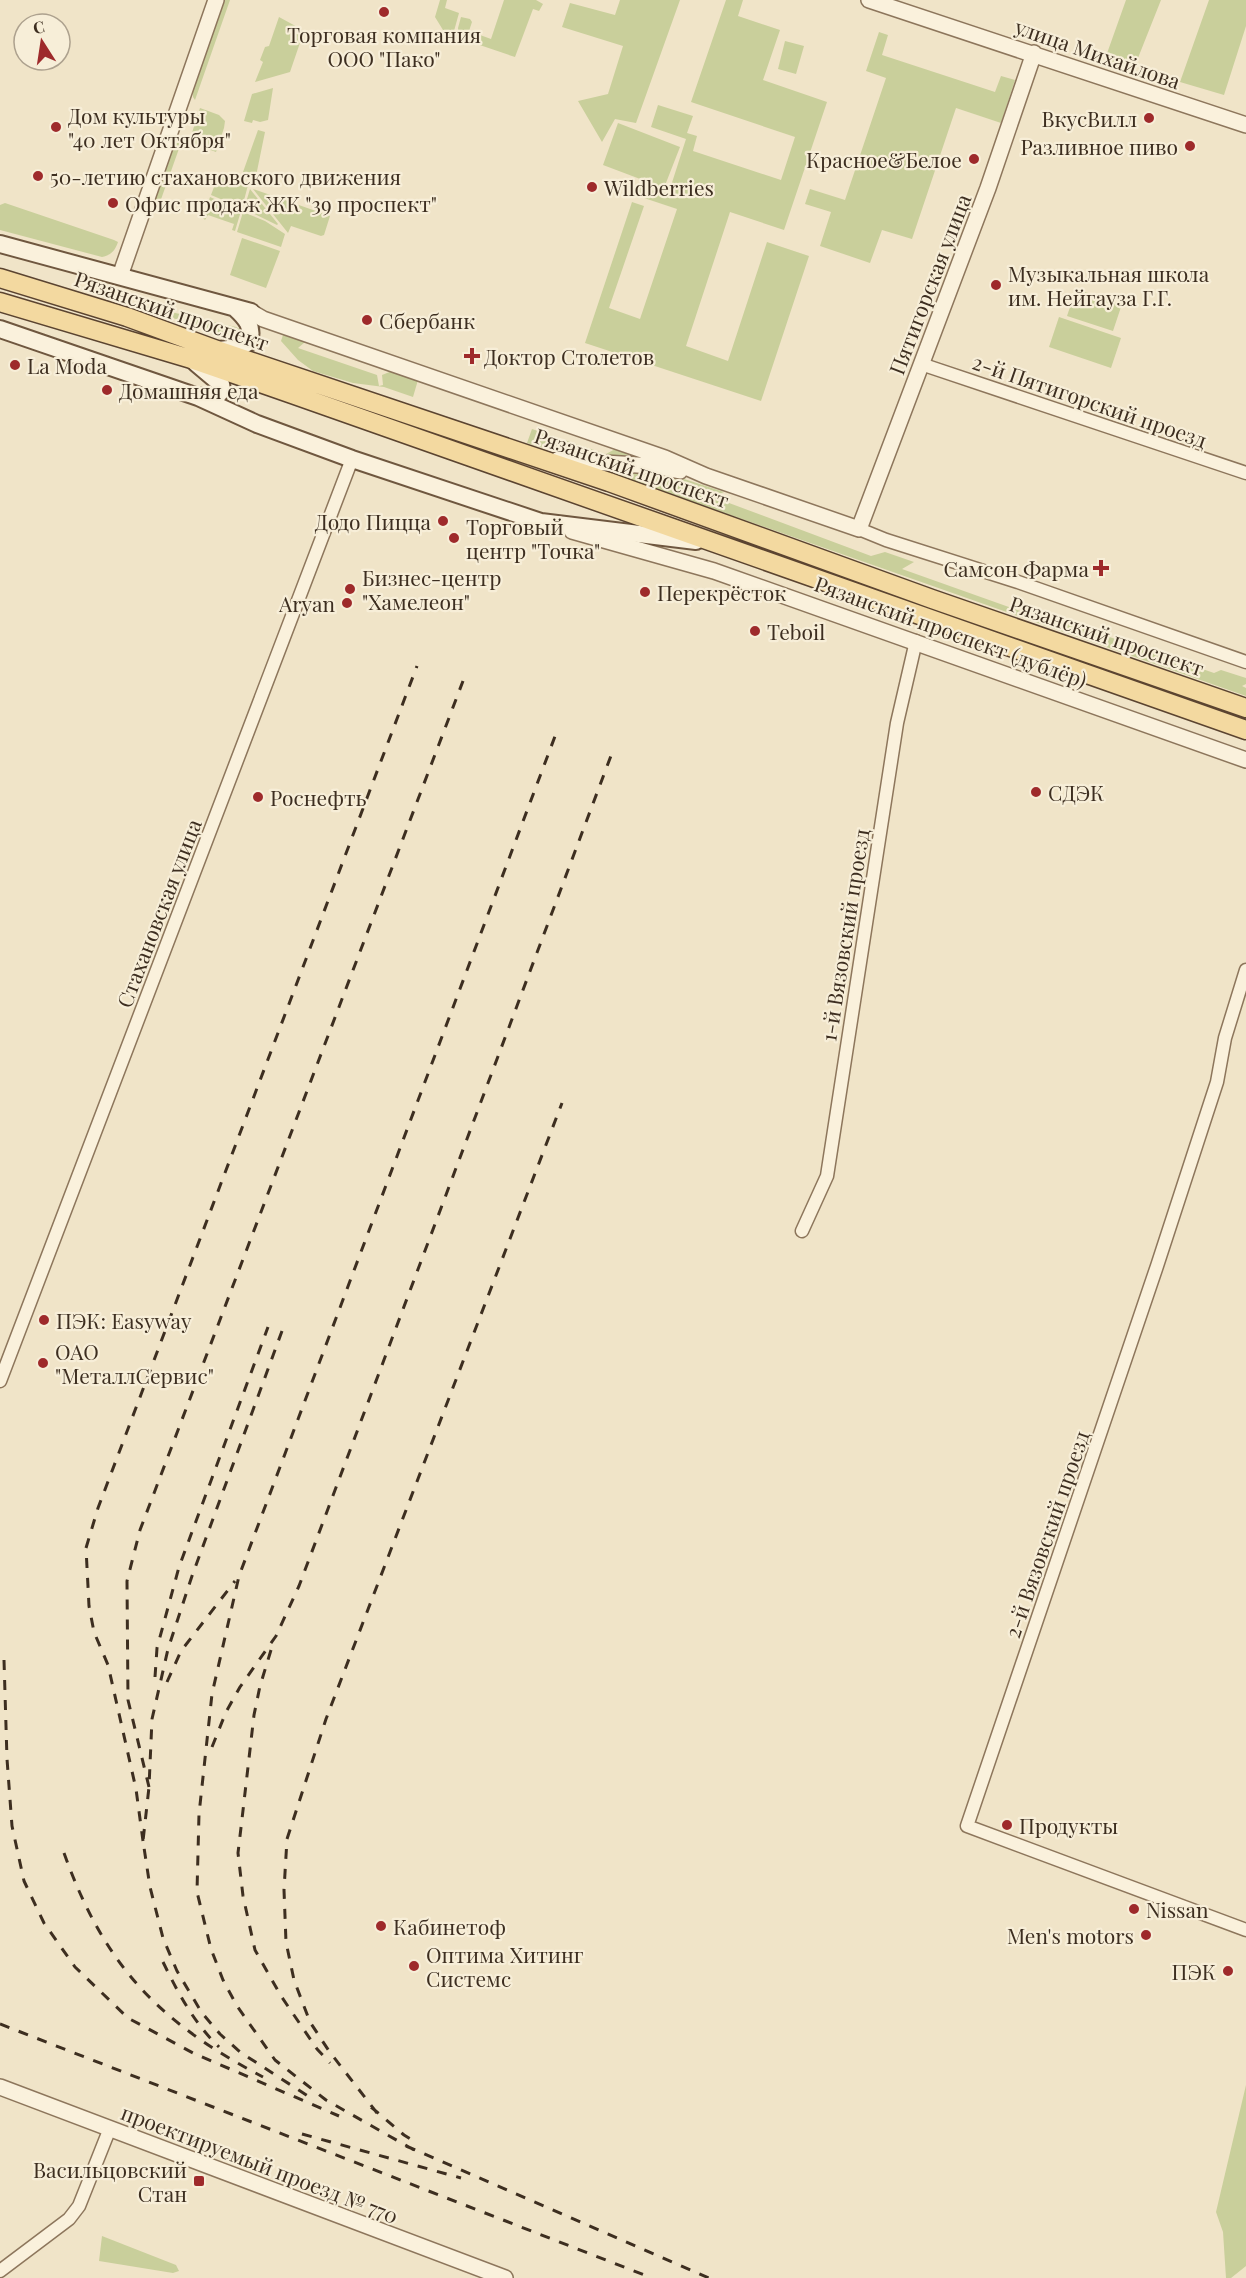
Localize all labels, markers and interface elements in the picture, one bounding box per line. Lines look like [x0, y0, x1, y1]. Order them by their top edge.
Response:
marker: Торговая компания ООО "Пако" [377, 5, 391, 19]
street label: улица Михайлова [1011, 11, 1185, 95]
north arrow [12, 12, 72, 72]
text: С [31, 15, 46, 38]
place label: Торговая компания ООО "Пако" [287, 20, 481, 72]
place label: Дом культуры "40 лет Октября" [68, 101, 231, 153]
place label: ВкусВилл [1042, 104, 1137, 132]
marker: ВкусВилл [1142, 111, 1156, 125]
marker: Дом культуры "40 лет Октября" [49, 120, 63, 134]
place label: Разливное пиво [1020, 132, 1178, 160]
marker: Разливное пиво [1183, 139, 1197, 153]
place label: Красное&Белое [806, 145, 962, 173]
marker: Красное&Белое [967, 152, 981, 166]
place label: 50-летию стахановского движения [50, 162, 401, 190]
marker: 50-летию стахановского движения [31, 169, 45, 183]
place label: Wildberries [603, 173, 714, 201]
marker: Wildberries [585, 180, 599, 194]
place label: Офис продаж ЖК "39 проспект" [125, 189, 437, 217]
street label: Пятигорская улица [882, 189, 977, 378]
marker: Офис продаж ЖК "39 проспект" [106, 196, 120, 210]
place label: Музыкальная школа им. Нейгауза Г.Г. [1008, 259, 1210, 311]
street label: Рязанский проспект [71, 264, 273, 356]
marker: Музыкальная школа им. Нейгауза Г.Г. [989, 278, 1003, 292]
place label: Сбербанк [379, 306, 475, 334]
marker: Сбербанк [360, 313, 374, 327]
place label: Доктор Столетов [484, 342, 654, 370]
street label: 2-й Пятигорский проезд [969, 347, 1211, 453]
marker: Доктор Столетов [465, 349, 479, 363]
place label: La Moda [27, 351, 107, 379]
marker: La Moda [8, 358, 22, 372]
place label: Домашняя еда [119, 376, 259, 404]
marker: Домашняя еда [100, 383, 114, 397]
street label: Рязанский проспект [531, 421, 733, 513]
place label: Додо Пицца [315, 507, 432, 535]
place label: Торговый центр "Точка" [466, 512, 600, 564]
marker: Додо Пицца [436, 514, 450, 528]
marker: Торговый центр "Точка" [447, 531, 461, 545]
place label: Самсон Фарма [944, 554, 1090, 582]
marker: Самсон Фарма [1094, 561, 1108, 575]
place label: Бизнес-центр "Хамелеон" [362, 563, 501, 615]
street label: Рязанский проспект (дублёр) [811, 569, 1091, 693]
place label: Перекрёсток [657, 578, 786, 606]
marker: Бизнес-центр "Хамелеон" [343, 582, 357, 596]
marker: Перекрёсток [638, 585, 652, 599]
place label: Aryan [278, 589, 335, 617]
street label: Рязанский проспект [1006, 589, 1208, 681]
marker: Aryan [340, 596, 354, 610]
place label: Teboil [767, 617, 825, 645]
marker: Teboil [748, 624, 762, 638]
place label: СДЭК [1048, 778, 1104, 806]
place label: Роснефть [270, 783, 367, 811]
marker: СДЭК [1029, 785, 1043, 799]
marker: Роснефть [251, 790, 265, 804]
street label: Стахановская улица [109, 814, 207, 1011]
street label: 1-й Вязовский проезд [813, 827, 875, 1043]
place label: ПЭК: Easyway [56, 1306, 192, 1334]
marker: ПЭК: Easyway [37, 1313, 51, 1327]
place label: ОАО "МеталлСервис" [55, 1337, 214, 1389]
marker: ОАО "МеталлСервис" [36, 1356, 50, 1370]
street label: 2-й Вязовский проезд [997, 1427, 1095, 1641]
place label: Продукты [1019, 1811, 1118, 1839]
marker: Продукты [1000, 1818, 1014, 1832]
place label: Nissan [1146, 1895, 1209, 1923]
marker: Nissan [1127, 1902, 1141, 1916]
place label: Кабинетоф [393, 1912, 506, 1940]
marker: Кабинетоф [374, 1919, 388, 1933]
place label: Men's motors [1007, 1921, 1134, 1949]
marker: Men's motors [1139, 1928, 1153, 1942]
place label: Оптима Хитинг Системс [426, 1940, 584, 1992]
place label: ПЭК [1172, 1957, 1216, 1985]
marker: Оптима Хитинг Системс [407, 1959, 421, 1973]
marker: ПЭК [1221, 1964, 1235, 1978]
street label: проектируемый проезд № 770 [118, 2097, 402, 2229]
place label: Васильцовский Стан [33, 2155, 187, 2207]
marker: Васильцовский Стан [192, 2174, 206, 2188]

